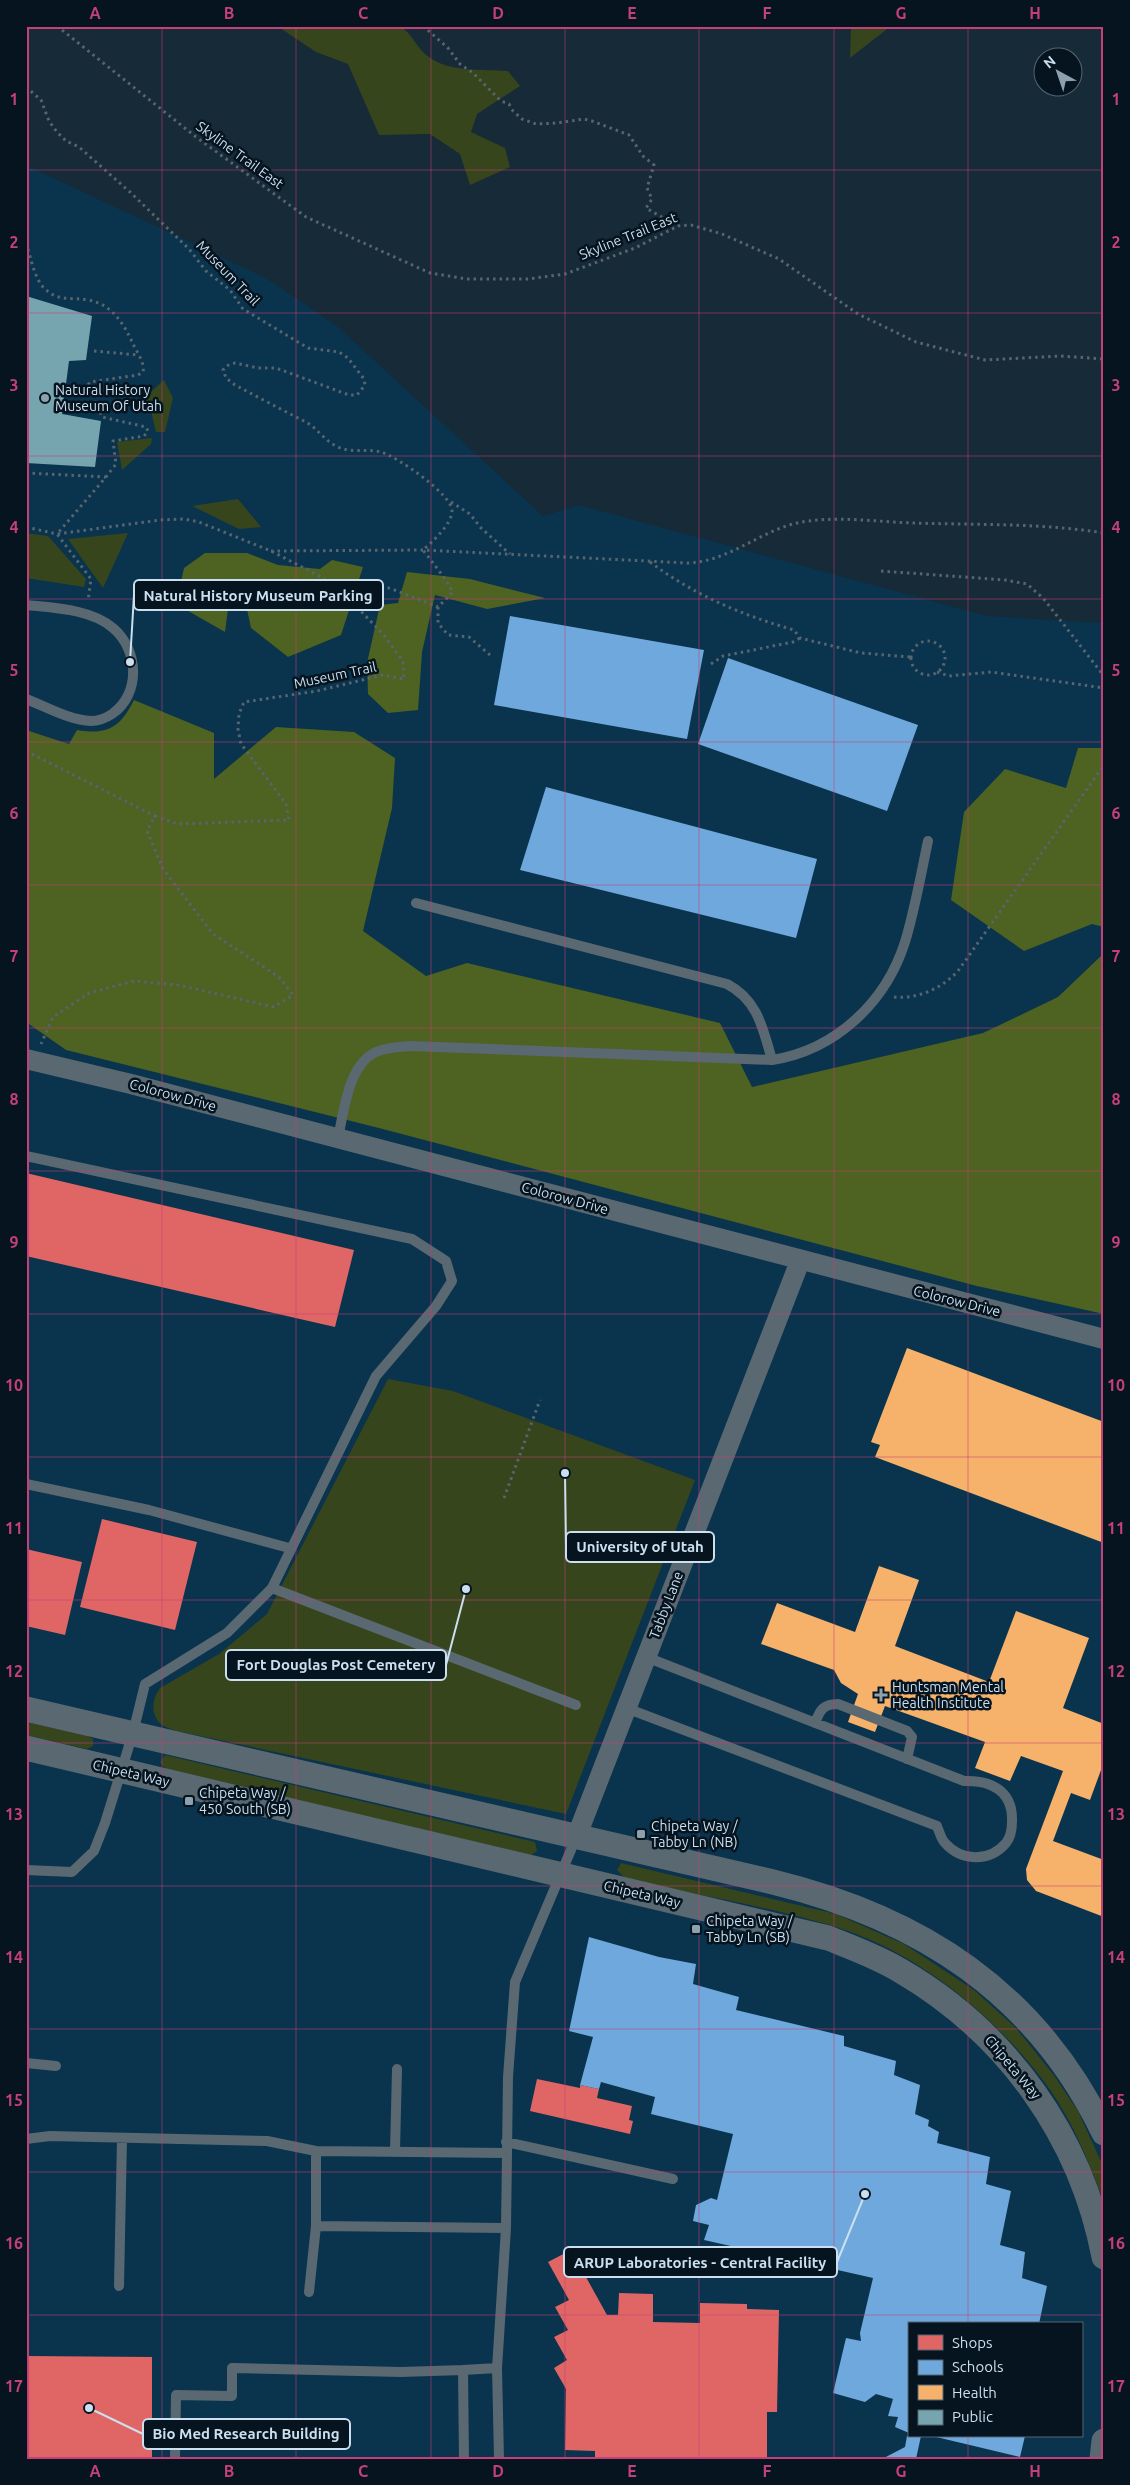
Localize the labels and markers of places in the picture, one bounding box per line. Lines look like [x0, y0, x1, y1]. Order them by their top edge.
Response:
place label: Natural History Museum Of Utah [55, 382, 162, 414]
marker: Natural History Museum Of Utah [39, 392, 51, 404]
callout: Natural History Museum Parking [134, 580, 383, 610]
callout: University of Utah [566, 1532, 714, 1562]
callout: Fort Douglas Post Cemetery [226, 1650, 446, 1680]
place label: Huntsman Mental Health Institute [892, 1679, 1004, 1711]
marker: Huntsman Mental Health Institute [874, 1688, 888, 1702]
place label: Chipeta Way / 450 South (SB) [199, 1785, 291, 1817]
marker: Chipeta Way / 450 South (SB) [183, 1795, 195, 1807]
place label: Chipeta Way / Tabby Ln (NB) [651, 1818, 739, 1850]
marker: Chipeta Way / Tabby Ln (NB) [635, 1828, 647, 1840]
place label: Chipeta Way / Tabby Ln (SB) [706, 1913, 794, 1945]
marker: Chipeta Way / Tabby Ln (SB) [690, 1923, 702, 1935]
callout: ARUP Laboratories - Central Facility [564, 2247, 837, 2277]
callout: Bio Med Research Building [143, 2419, 350, 2449]

